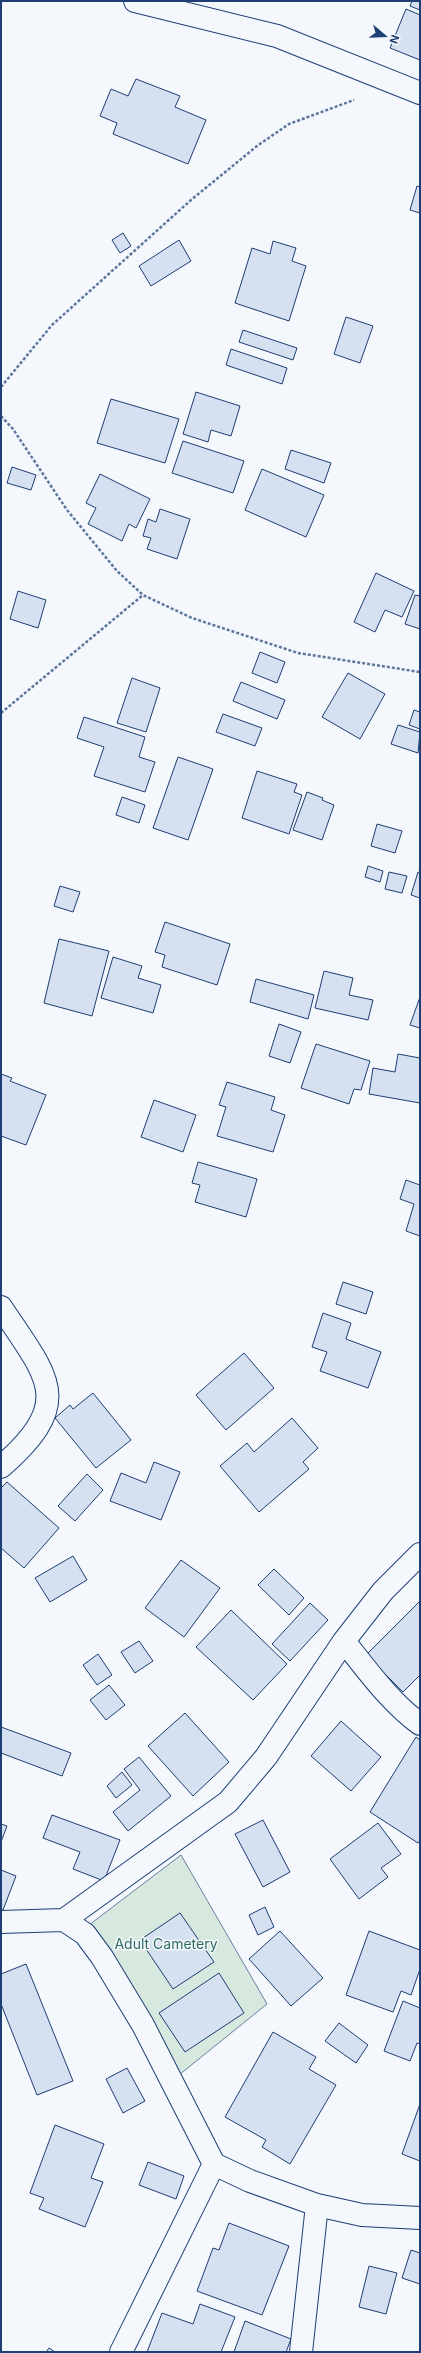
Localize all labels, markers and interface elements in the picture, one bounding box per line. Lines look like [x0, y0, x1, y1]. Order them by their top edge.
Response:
north arrow [365, 16, 405, 56]
text: N [386, 33, 402, 46]
park label: Adult Cametery [114, 1935, 218, 1952]

